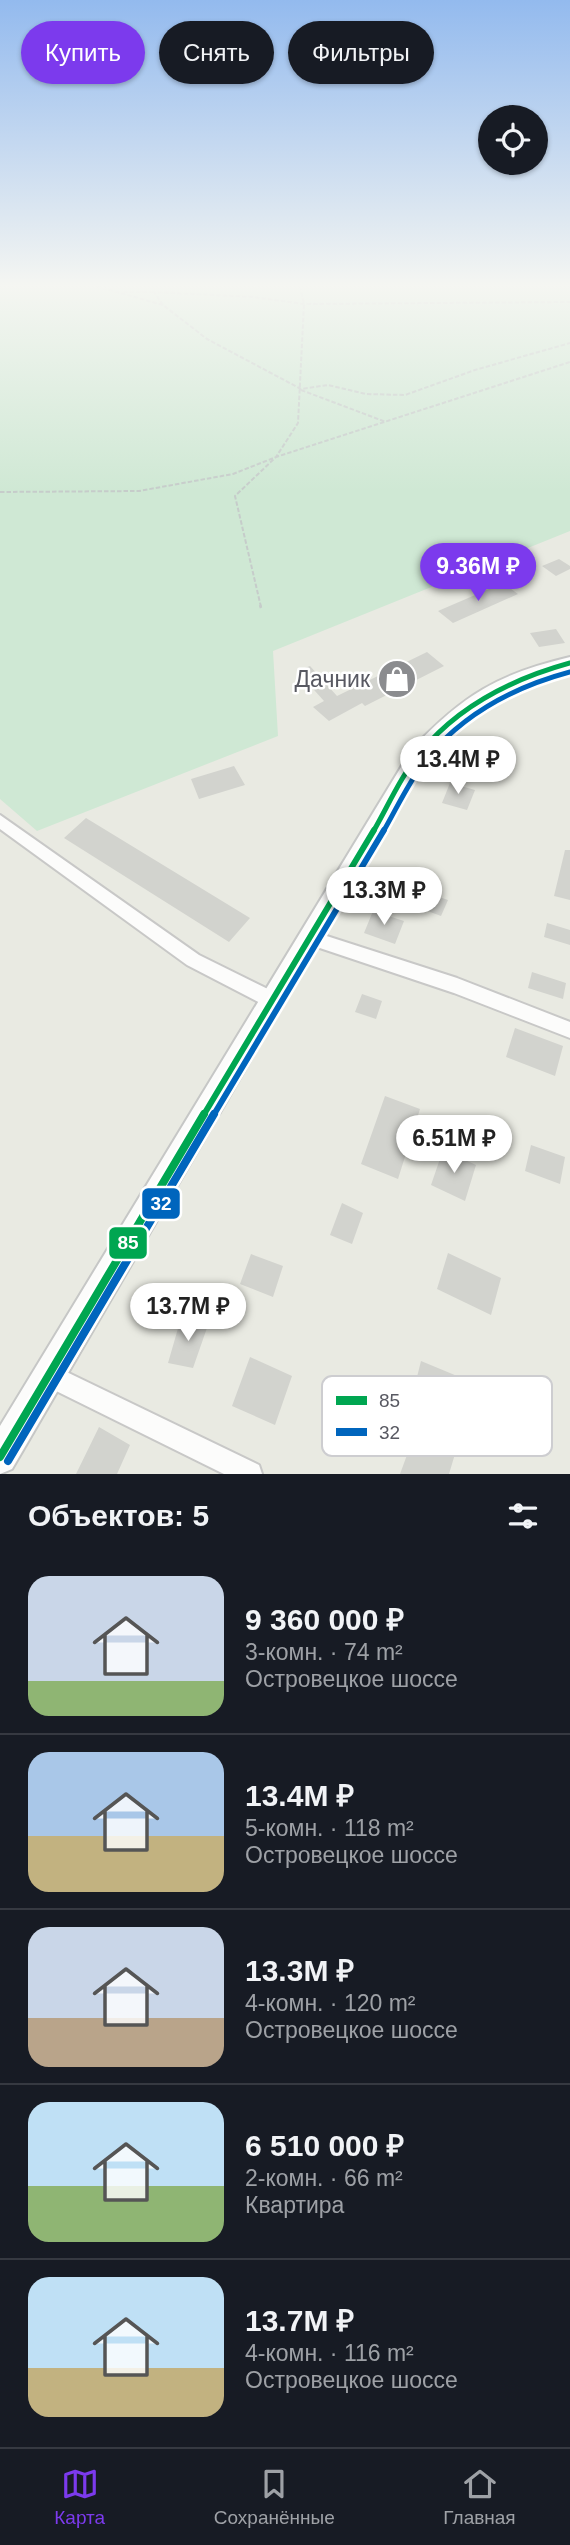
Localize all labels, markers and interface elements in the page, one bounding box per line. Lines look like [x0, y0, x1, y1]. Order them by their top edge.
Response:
chip: Купить [21, 21, 145, 84]
chip: Снять [159, 21, 274, 84]
chip: Фильтры [288, 21, 434, 84]
map controls [478, 105, 548, 175]
button: locate [478, 105, 548, 175]
pin: 9.36M ₽ [413, 544, 543, 603]
text: 9.36M ₽ [436, 553, 520, 579]
shop icon: Дачник [376, 658, 418, 700]
place label: Дачник [295, 666, 371, 692]
pin: 13.4M ₽ [393, 736, 523, 796]
text: 13.4M ₽ [416, 746, 500, 772]
pin: 13.3M ₽ [319, 867, 449, 927]
text: 13.3M ₽ [342, 877, 426, 903]
pin: 6.51M ₽ [389, 1116, 519, 1175]
text: 6.51M ₽ [412, 1125, 496, 1151]
line badge: 32 [141, 1187, 181, 1220]
text: 32 [150, 1193, 172, 1214]
line badge: 85 [108, 1226, 148, 1260]
text: 85 [117, 1232, 139, 1253]
pin: 13.7M ₽ [123, 1284, 253, 1343]
text: 13.7M ₽ [146, 1293, 230, 1319]
legend [322, 1376, 552, 1456]
text: 85 [379, 1390, 400, 1411]
text: 32 [379, 1422, 400, 1443]
icon: filters [504, 1497, 542, 1535]
text: Объектов: 5 [28, 1499, 209, 1532]
text: 9 360 000 ₽ [245, 1603, 404, 1636]
icon: home [84, 1604, 168, 1688]
text: 3-комн. · 74 m² [245, 1639, 403, 1665]
text: Островецкое шоссе [245, 1666, 458, 1692]
text: 13.4M ₽ [245, 1779, 354, 1812]
icon: home [84, 1780, 168, 1864]
text: 5-комн. · 118 m² [245, 1815, 414, 1841]
text: Островецкое шоссе [245, 1842, 458, 1868]
text: 13.3M ₽ [245, 1954, 354, 1987]
icon: home [84, 1955, 168, 2039]
text: 4-комн. · 120 m² [245, 1990, 416, 2016]
text: Островецкое шоссе [245, 2017, 458, 2043]
text: 6 510 000 ₽ [245, 2129, 404, 2162]
icon: home [84, 2130, 168, 2214]
text: 2-комн. · 66 m² [245, 2165, 403, 2191]
text: Квартира [245, 2192, 344, 2218]
text: 13.7M ₽ [245, 2304, 354, 2337]
icon: home [84, 2305, 168, 2389]
text: 4-комн. · 116 m² [245, 2340, 414, 2366]
text: Островецкое шоссе [245, 2367, 458, 2393]
tab: Карта [54, 2465, 105, 2529]
tab: Сохранённые [214, 2465, 335, 2529]
tab: Главная [443, 2465, 516, 2529]

